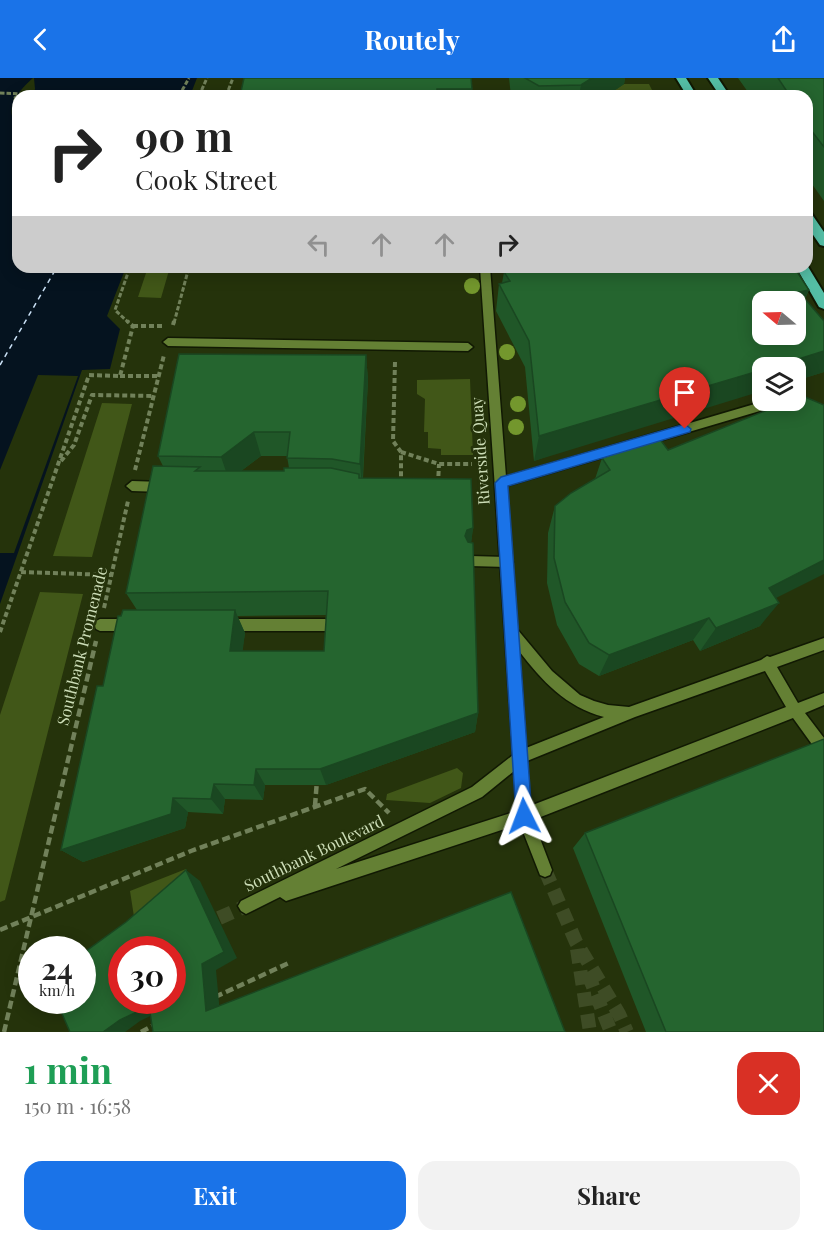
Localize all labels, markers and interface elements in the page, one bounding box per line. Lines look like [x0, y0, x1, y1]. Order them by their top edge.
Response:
text: Routely [364, 21, 460, 57]
icon: back [24, 23, 57, 56]
icon: share [767, 23, 800, 56]
text: 90 m [135, 107, 233, 163]
icon: right [36, 114, 114, 192]
text: Cook Street [135, 161, 277, 197]
icon: left [302, 228, 335, 261]
icon: ahead [365, 228, 398, 261]
icon: ahead [428, 228, 461, 261]
icon: right [491, 228, 524, 261]
north arrow [752, 291, 806, 345]
map controls [752, 291, 806, 411]
button: layers [752, 357, 806, 411]
pin [659, 367, 710, 429]
icon: arrive [668, 376, 701, 409]
street label: Riverside Quay [465, 396, 494, 506]
street label: Southbank Promenade [52, 564, 111, 728]
position arrow [492, 784, 556, 848]
street label: Southbank Boulevard [240, 810, 387, 896]
speed limit sign: 30 [108, 936, 186, 1014]
text: 24 [41, 948, 73, 988]
text: km/h [39, 980, 75, 1000]
text: 1 min [24, 1045, 112, 1093]
button: close [737, 1052, 800, 1115]
text: 150 m · 16:58 [24, 1092, 131, 1119]
button: Exit [24, 1161, 406, 1230]
button: Share [418, 1161, 800, 1230]

